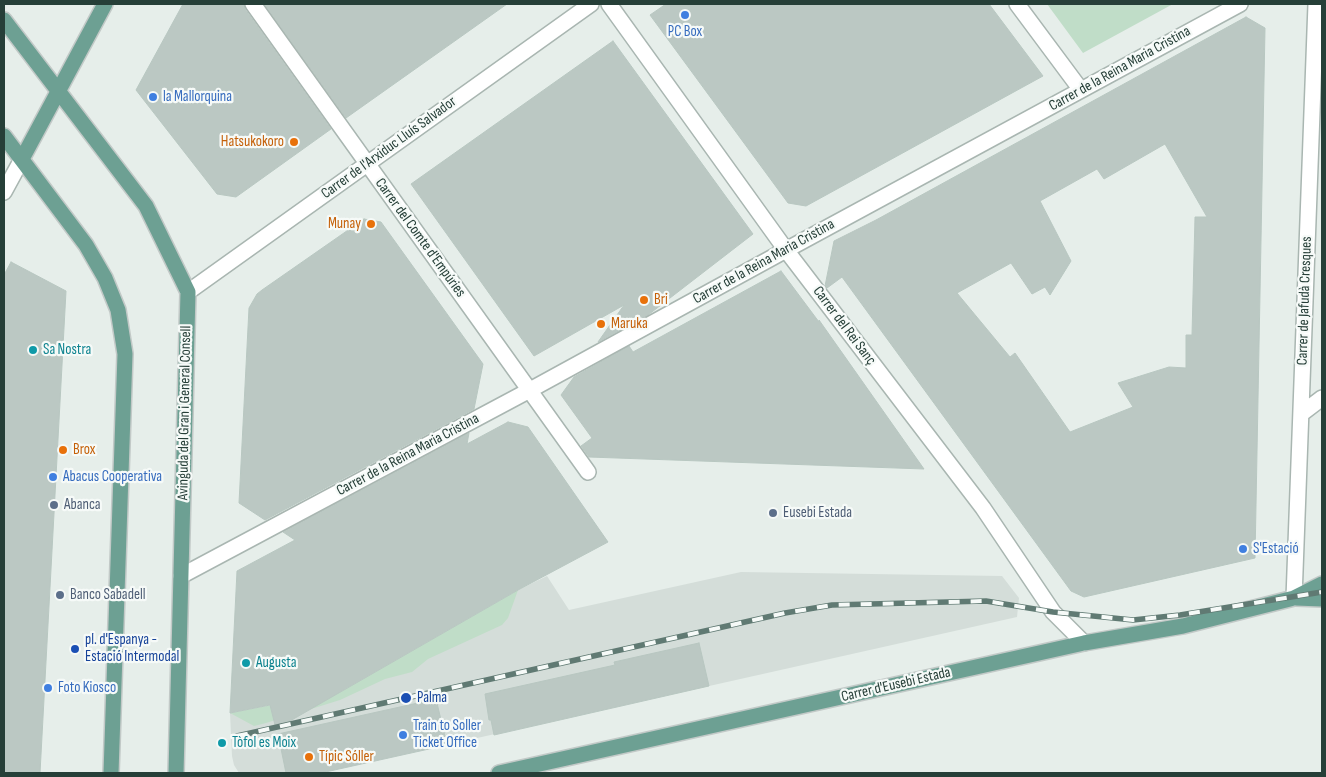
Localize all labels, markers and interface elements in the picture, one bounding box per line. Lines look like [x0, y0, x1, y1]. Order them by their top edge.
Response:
marker: PC Box [679, 9, 691, 21]
place label: PC Box [668, 23, 702, 41]
street label: Carrer de la Reina Maria Cristina [1046, 23, 1194, 115]
place label: la Mallorquina [163, 88, 232, 106]
marker: la Mallorquina [147, 91, 159, 103]
street label: Carrer de l'Arxiduc Lluís Salvador [318, 93, 460, 203]
place label: Hatsukokoro [221, 133, 284, 151]
marker: Hatsukokoro [288, 136, 300, 148]
street label: Carrer del Comte d'Empúries [371, 175, 469, 301]
place label: Munay [328, 215, 361, 233]
street label: Carrer de la Reina Maria Cristina [690, 216, 838, 308]
marker: Munay [365, 218, 377, 230]
street label: Carrer de Jafudà Cresques [1294, 236, 1316, 366]
street label: Carrer del Rei Sanç [809, 283, 879, 369]
place label: Bri [654, 291, 668, 309]
marker: Bri [638, 294, 650, 306]
place label: Maruka [611, 315, 648, 333]
marker: Maruka [595, 318, 607, 330]
street label: Avinguda del Gran i General Consell [174, 326, 196, 500]
place label: Sa Nostra [43, 341, 91, 359]
marker: Sa Nostra [27, 344, 39, 356]
street label: Carrer de la Reina Maria Cristina [334, 410, 482, 500]
place label: Brox [73, 441, 95, 459]
marker: Brox [57, 444, 69, 456]
place label: Abacus Cooperativa [63, 468, 162, 486]
marker: Abacus Cooperativa [47, 471, 59, 483]
place label: Abanca [64, 496, 101, 514]
marker: Abanca [48, 499, 60, 511]
place label: Eusebi Estada [783, 504, 852, 522]
marker: Eusebi Estada [767, 507, 779, 519]
place label: S'Estació [1253, 540, 1299, 558]
marker: S'Estació [1237, 543, 1249, 555]
place label: Banco Sabadell [70, 586, 146, 604]
marker: Banco Sabadell [54, 589, 66, 601]
place label: pl. d'Espanya - Estació Intermodal [85, 631, 179, 666]
marker: pl. d'Espanya - Estació Intermodal [69, 643, 81, 655]
place label: Augusta [256, 654, 297, 672]
marker: Augusta [240, 657, 252, 669]
street label: Carrer d'Eusebi Estada [840, 664, 952, 706]
place label: Foto Kiosco [58, 679, 116, 697]
marker: Foto Kiosco [42, 682, 54, 694]
place label: Palma [417, 689, 447, 707]
marker: Palma [399, 691, 413, 705]
place label: Train to Soller Ticket Office [413, 717, 481, 752]
marker: Train to Soller Ticket Office [397, 729, 409, 741]
place label: Tòfol es Moix [232, 734, 296, 752]
marker: Tòfol es Moix [216, 737, 228, 749]
place label: Típic Sóller [319, 748, 374, 766]
marker: Típic Sóller [303, 751, 315, 763]

